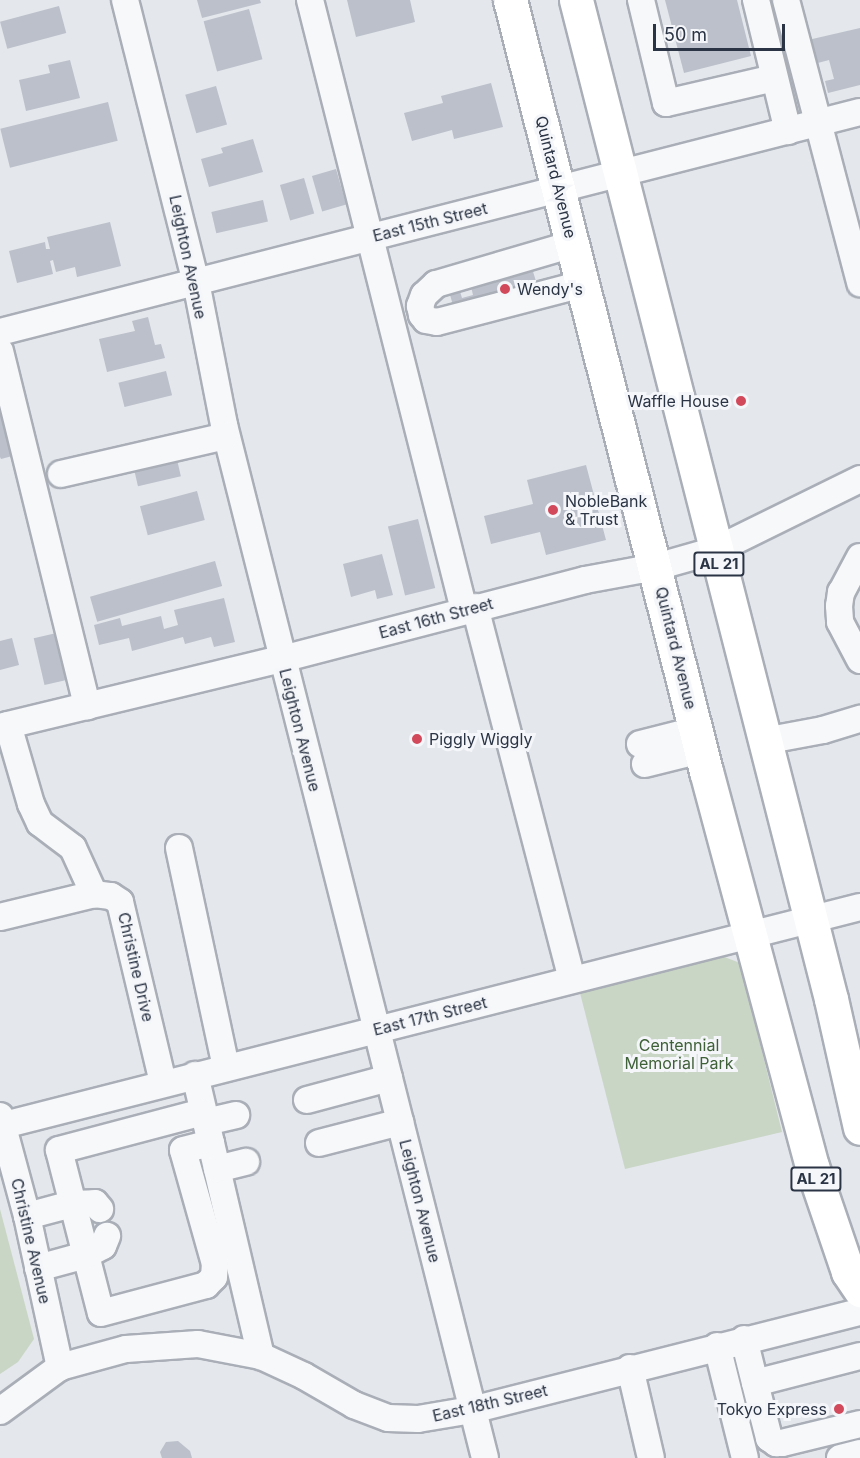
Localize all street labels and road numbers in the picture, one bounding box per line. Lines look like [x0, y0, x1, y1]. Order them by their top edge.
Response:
street label: Quintard Avenue [531, 114, 581, 240]
street label: Leighton Avenue [165, 193, 211, 321]
street label: East 15th Street [371, 198, 489, 246]
road number: AL 21 [692, 552, 746, 576]
street label: Quintard Avenue [651, 585, 701, 711]
street label: East 16th Street [377, 594, 495, 642]
street label: Leighton Avenue [275, 666, 325, 794]
street label: Christine Drive [114, 910, 158, 1024]
street label: East 17th Street [371, 993, 489, 1039]
street label: Leighton Avenue [395, 1137, 445, 1265]
road number: AL 21 [789, 1167, 843, 1191]
street label: Christine Avenue [7, 1176, 55, 1306]
street label: East 18th Street [431, 1380, 549, 1426]

